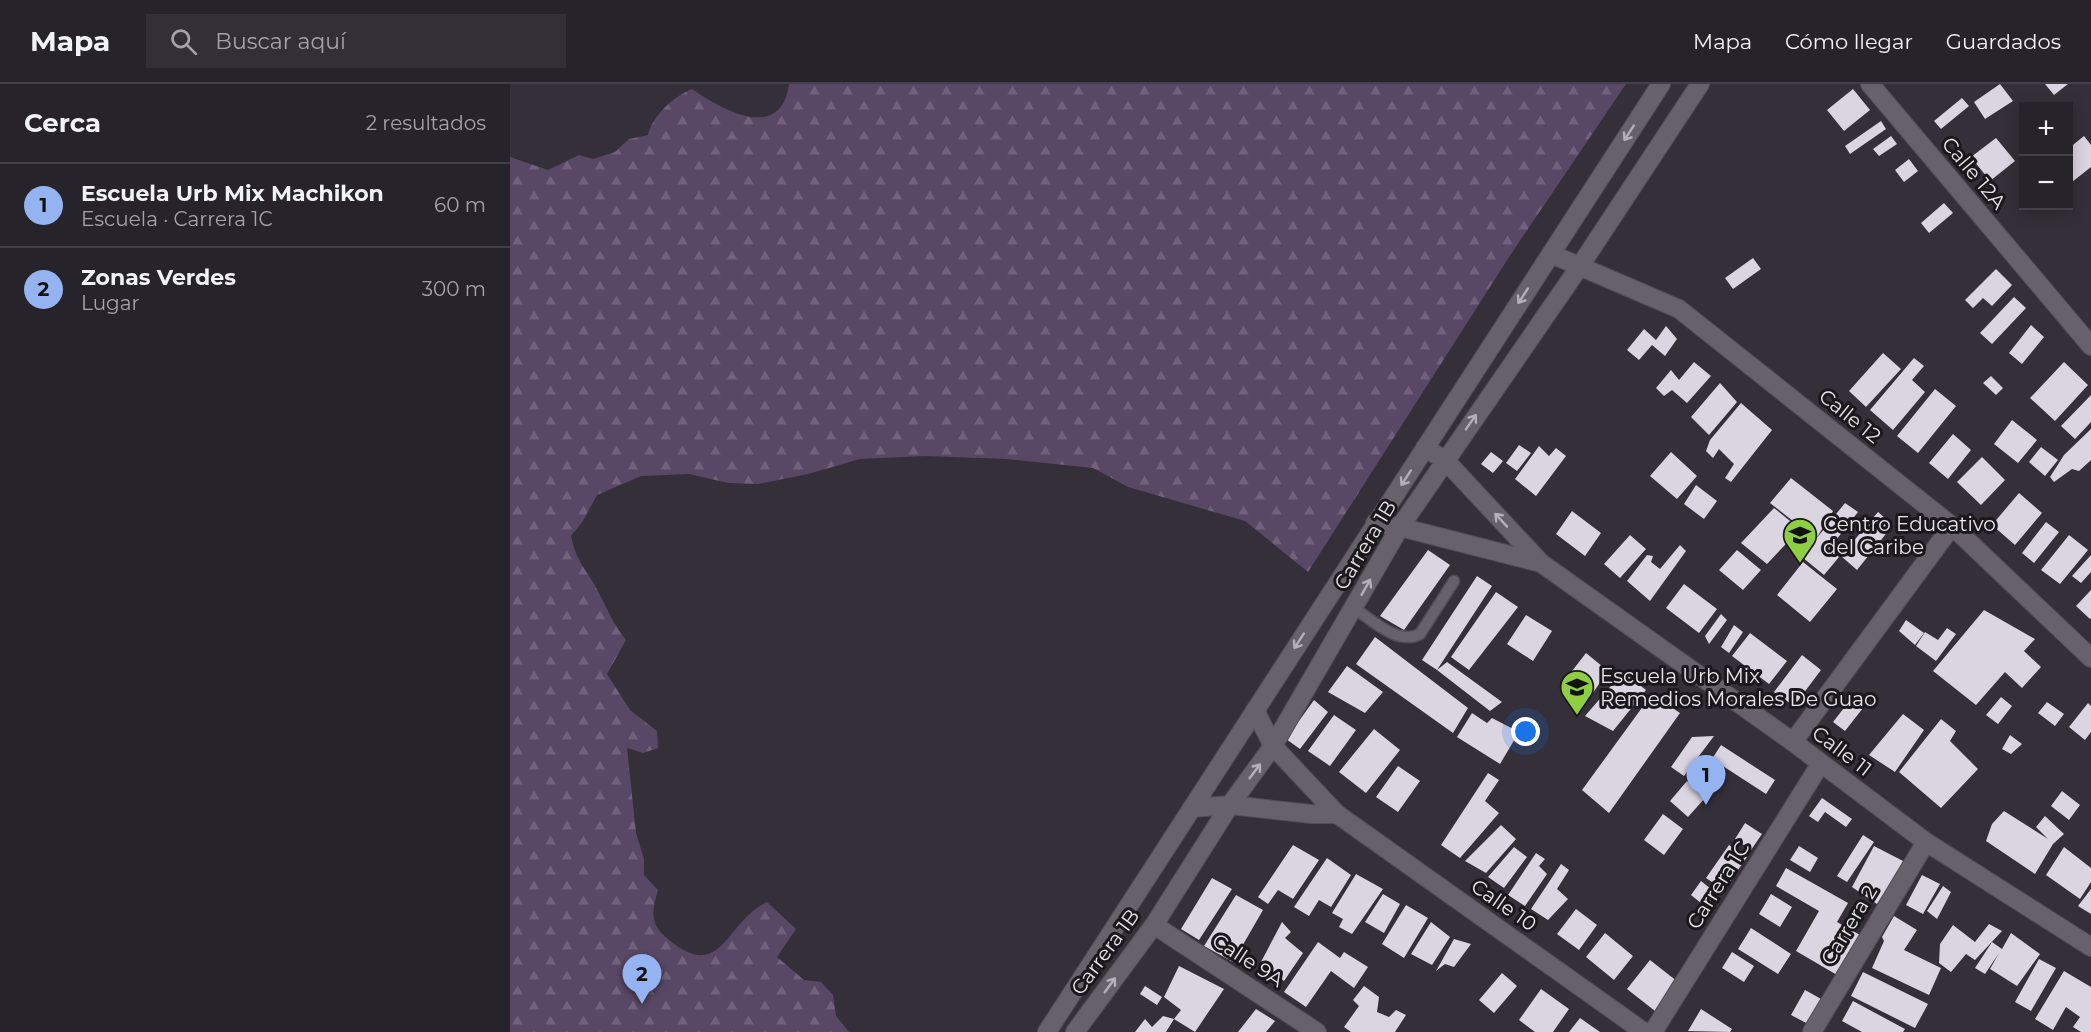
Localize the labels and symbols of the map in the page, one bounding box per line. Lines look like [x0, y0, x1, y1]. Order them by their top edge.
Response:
one-way arrow [1623, 124, 1635, 141]
street label: Calle 12A [1937, 132, 2012, 214]
one-way arrow [1517, 288, 1529, 304]
street label: Calle 12 [1814, 384, 1886, 448]
one-way arrow [1465, 415, 1477, 431]
one-way arrow [1399, 469, 1412, 486]
street label: Carrera 1B [1329, 496, 1401, 594]
place label: Centro Educativo del Caribe [1823, 512, 1996, 559]
one-way arrow [1494, 513, 1508, 528]
school or university icon: Centro Educativo del Caribe [1782, 517, 1818, 564]
one-way arrow [1361, 578, 1372, 596]
one-way arrow [1293, 632, 1305, 649]
place label: Escuela Urb Mix Remedios Morales De Guao [1600, 664, 1877, 711]
school or university icon: Escuela Urb Mix Remedios Morales De Guao [1559, 669, 1595, 716]
your location [1511, 717, 1540, 746]
street label: Calle 11 [1807, 721, 1877, 781]
pin: 1 [1686, 756, 1726, 805]
one-way arrow [1248, 764, 1261, 780]
street label: Carrera 1C [1682, 837, 1754, 933]
street label: Calle 10 [1467, 874, 1541, 936]
street label: Carrera 2 [1816, 881, 1882, 969]
street label: Carrera 1B [1066, 904, 1144, 1000]
street label: Calle 9A [1208, 928, 1289, 992]
pin: 2 [622, 954, 662, 1004]
one-way arrow [1104, 977, 1116, 993]

